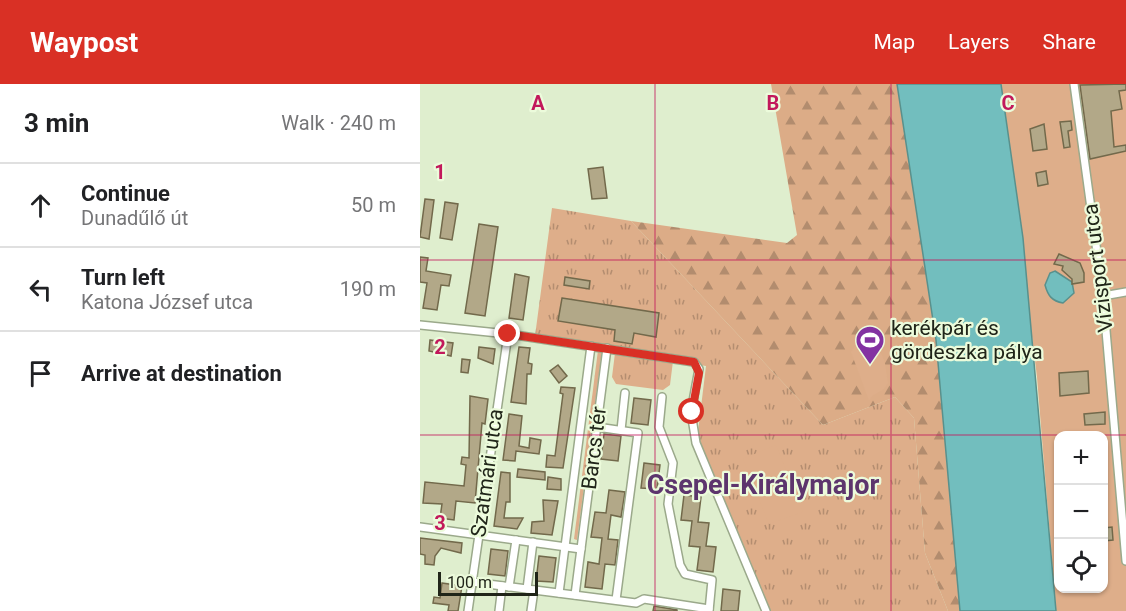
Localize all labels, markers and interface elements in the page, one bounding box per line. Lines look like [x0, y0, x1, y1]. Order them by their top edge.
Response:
text: Waypost [30, 26, 138, 59]
text: Map [873, 30, 915, 54]
text: Layers [948, 30, 1009, 54]
text: Share [1042, 30, 1096, 54]
text: A [531, 91, 545, 115]
text: B [767, 91, 779, 115]
text: C [1001, 91, 1015, 115]
text: 3 min [24, 108, 89, 138]
text: Walk · 240 m [281, 111, 396, 135]
text: 1 [434, 160, 446, 184]
text: Continue [81, 181, 170, 206]
icon: ahead [24, 189, 57, 222]
text: 50 m [351, 193, 396, 217]
street label: Vízisport utca [1078, 202, 1118, 334]
text: Dunadűlő út [81, 206, 188, 230]
text: Turn left [81, 265, 165, 290]
icon: left [24, 273, 57, 306]
text: 190 m [340, 277, 396, 301]
text: Katona József utca [81, 290, 253, 314]
place label: kerékpár és gördeszka pálya [891, 316, 1043, 364]
route end [494, 320, 520, 346]
sports icon: kerékpár és gördeszka pálya [854, 324, 886, 366]
text: 2 [434, 335, 446, 359]
icon: arrive [24, 357, 57, 390]
text: Arrive at destination [81, 361, 282, 386]
route start [678, 398, 704, 424]
street label: Barcs tér [577, 405, 611, 491]
street label: Szatmári utca [466, 407, 508, 539]
map controls [1054, 431, 1108, 593]
button: + [1054, 431, 1108, 485]
district label: Csepel-Királymajor [647, 469, 879, 501]
button: − [1054, 485, 1108, 539]
text: 3 [434, 511, 446, 535]
button: locate [1054, 539, 1108, 593]
scale bar [438, 569, 538, 596]
text: 100 m [447, 573, 492, 592]

